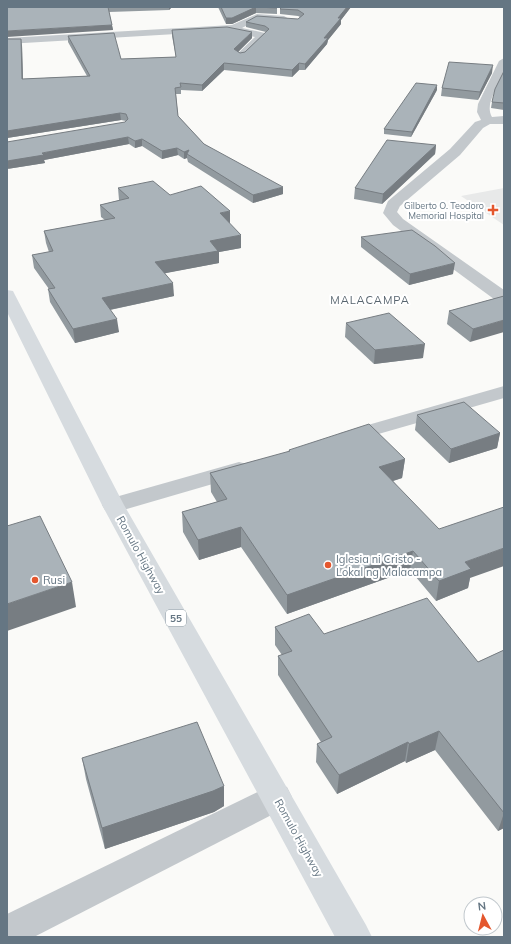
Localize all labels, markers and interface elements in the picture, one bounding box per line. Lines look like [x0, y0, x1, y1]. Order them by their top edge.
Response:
place label: Gilberto O. Teodoro Memorial Hospital [404, 200, 484, 221]
marker: Gilberto O. Teodoro Memorial Hospital [487, 204, 499, 216]
district label: MALACAMPA [330, 293, 410, 307]
street label: Romulo Highway [114, 513, 168, 597]
place label: Iglesia ni Cristo - Lokal ng Malacampa [336, 552, 442, 579]
marker: Iglesia ni Cristo - Lokal ng Malacampa [323, 560, 333, 570]
place label: Rusi [43, 573, 65, 587]
marker: Rusi [30, 575, 40, 585]
road number: 55 [166, 610, 186, 626]
street label: Romulo Highway [272, 796, 326, 880]
north arrow [463, 896, 503, 936]
text: N [477, 899, 487, 914]

